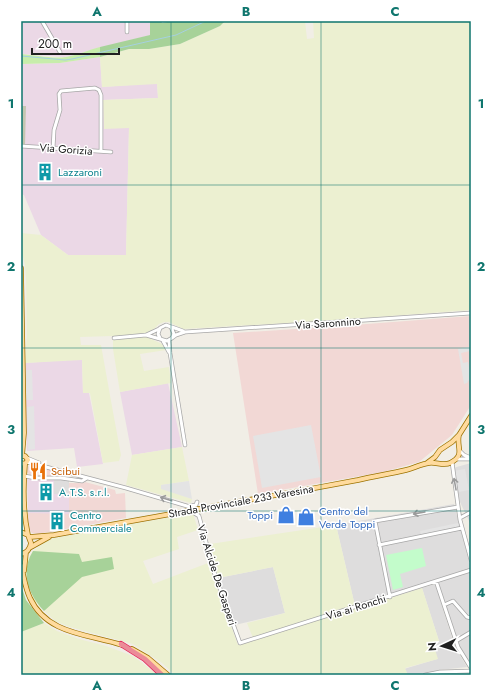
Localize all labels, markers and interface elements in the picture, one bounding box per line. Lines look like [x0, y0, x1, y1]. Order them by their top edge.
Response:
text: A [91, 2, 102, 21]
text: B [242, 2, 251, 21]
text: C [390, 2, 400, 21]
scale bar [32, 30, 119, 56]
text: 200 m [38, 35, 72, 53]
text: 1 [8, 94, 14, 113]
text: 1 [478, 94, 484, 113]
street label: Via Gorizia [39, 139, 93, 159]
building icon: Lazzaroni [35, 162, 55, 182]
place label: Lazzaroni [58, 164, 102, 180]
text: 2 [7, 257, 15, 276]
text: 2 [477, 257, 485, 276]
street label: Via Saronnino [295, 313, 361, 333]
text: 3 [7, 420, 15, 439]
text: 3 [477, 420, 485, 439]
restaurant icon: Scibui [28, 461, 48, 481]
place label: Scibui [51, 463, 80, 479]
one-way arrow [451, 478, 459, 491]
street label: Strada Provinciale 233 Varesina [167, 480, 315, 522]
building icon: A.T.S. s.r.l. [36, 482, 56, 502]
place label: A.T.S. s.r.l. [59, 484, 110, 500]
one-way arrow [160, 495, 173, 502]
place label: Centro del Verde Toppi [319, 503, 376, 532]
shop icon: Toppi [276, 505, 296, 525]
place label: Centro Commerciale [70, 507, 132, 536]
place label: Toppi [248, 507, 273, 523]
shop icon: Centro del Verde Toppi [296, 507, 316, 527]
one-way arrow [413, 510, 426, 518]
building icon: Centro Commerciale [47, 511, 67, 531]
street label: Via Alcide De Gasperi [193, 523, 241, 628]
text: 4 [6, 583, 16, 602]
text: 4 [476, 583, 486, 602]
street label: Via ai Ronchi [324, 590, 388, 624]
north arrow [422, 626, 462, 666]
text: N [424, 642, 440, 652]
text: A [91, 676, 102, 695]
text: B [242, 676, 251, 695]
text: C [390, 676, 400, 695]

